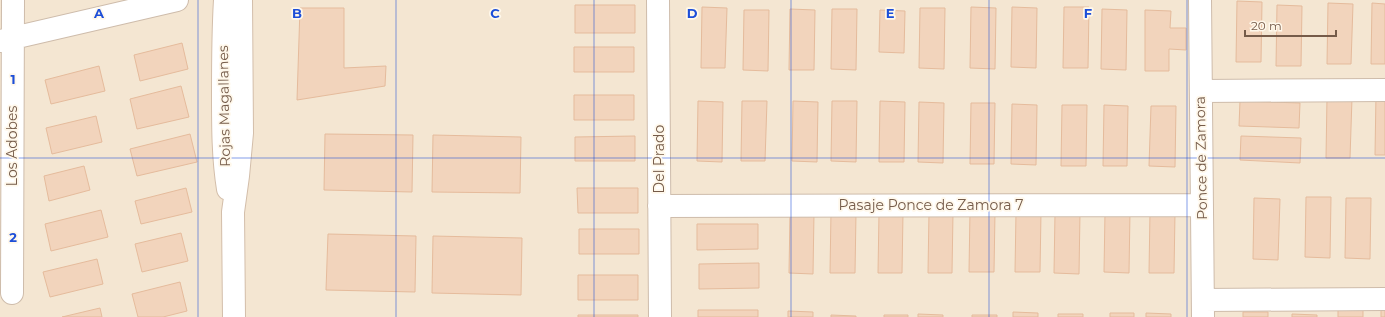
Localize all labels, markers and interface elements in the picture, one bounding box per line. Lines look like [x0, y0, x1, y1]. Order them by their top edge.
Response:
text: A [93, 5, 105, 21]
text: B [292, 5, 302, 21]
text: C [490, 5, 500, 21]
text: D [687, 5, 698, 21]
text: E [886, 5, 895, 21]
text: F [1084, 5, 1092, 21]
scale bar [1245, 12, 1336, 38]
text: 20 m [1251, 18, 1282, 33]
street label: Rojas Magallanes [214, 45, 234, 167]
text: 1 [10, 71, 16, 87]
street label: Ponce de Zamora [1191, 96, 1211, 220]
street label: Los Adobes [3, 106, 21, 186]
street label: Del Prado [650, 124, 668, 193]
street label: Pasaje Ponce de Zamora 7 [839, 196, 1024, 214]
text: 2 [9, 229, 17, 245]

